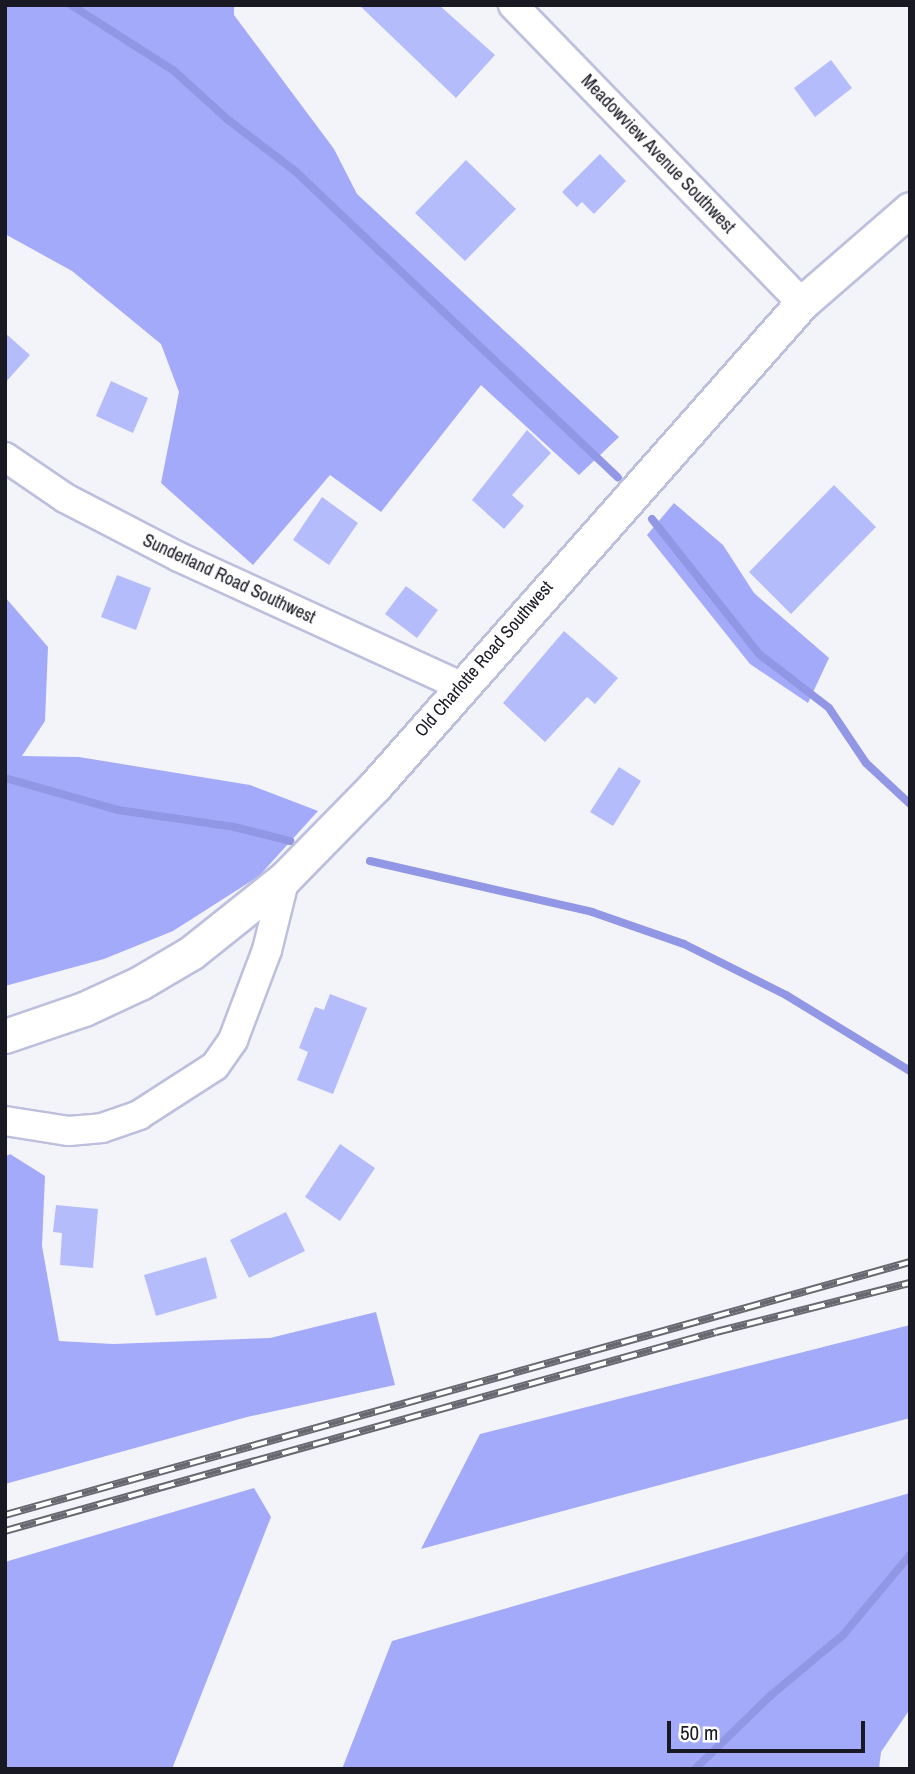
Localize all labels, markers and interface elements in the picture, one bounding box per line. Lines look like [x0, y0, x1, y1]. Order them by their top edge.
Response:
street label: Meadowview Avenue Southwest [576, 70, 740, 238]
street label: Sunderland Road Southwest [139, 530, 319, 628]
street label: Old Charlotte Road Southwest [410, 577, 558, 741]
scale bar [670, 1708, 868, 1752]
text: 50 m [680, 1718, 718, 1747]

